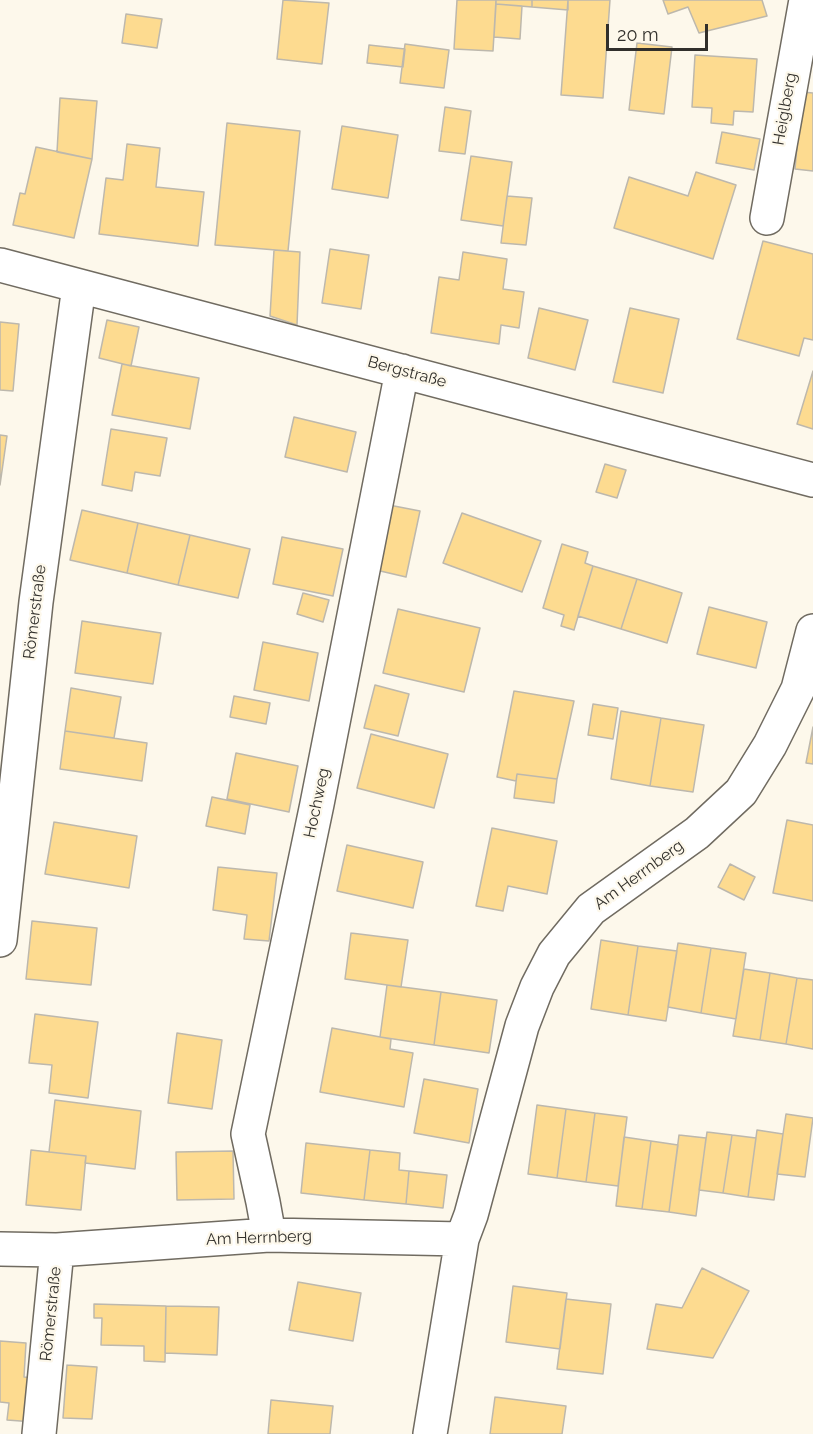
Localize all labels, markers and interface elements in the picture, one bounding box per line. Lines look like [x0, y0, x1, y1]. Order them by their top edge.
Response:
scale bar [609, 12, 711, 50]
text: 20 m [617, 24, 659, 45]
street label: Heiglberg [769, 71, 801, 147]
street label: Bergstraße [365, 352, 449, 392]
street label: Römerstraße [20, 564, 50, 660]
street label: Hochweg [300, 766, 334, 840]
street label: Am Herrnberg [591, 836, 687, 914]
street label: Am Herrnberg [206, 1227, 312, 1249]
street label: Römerstraße [36, 1266, 66, 1362]

